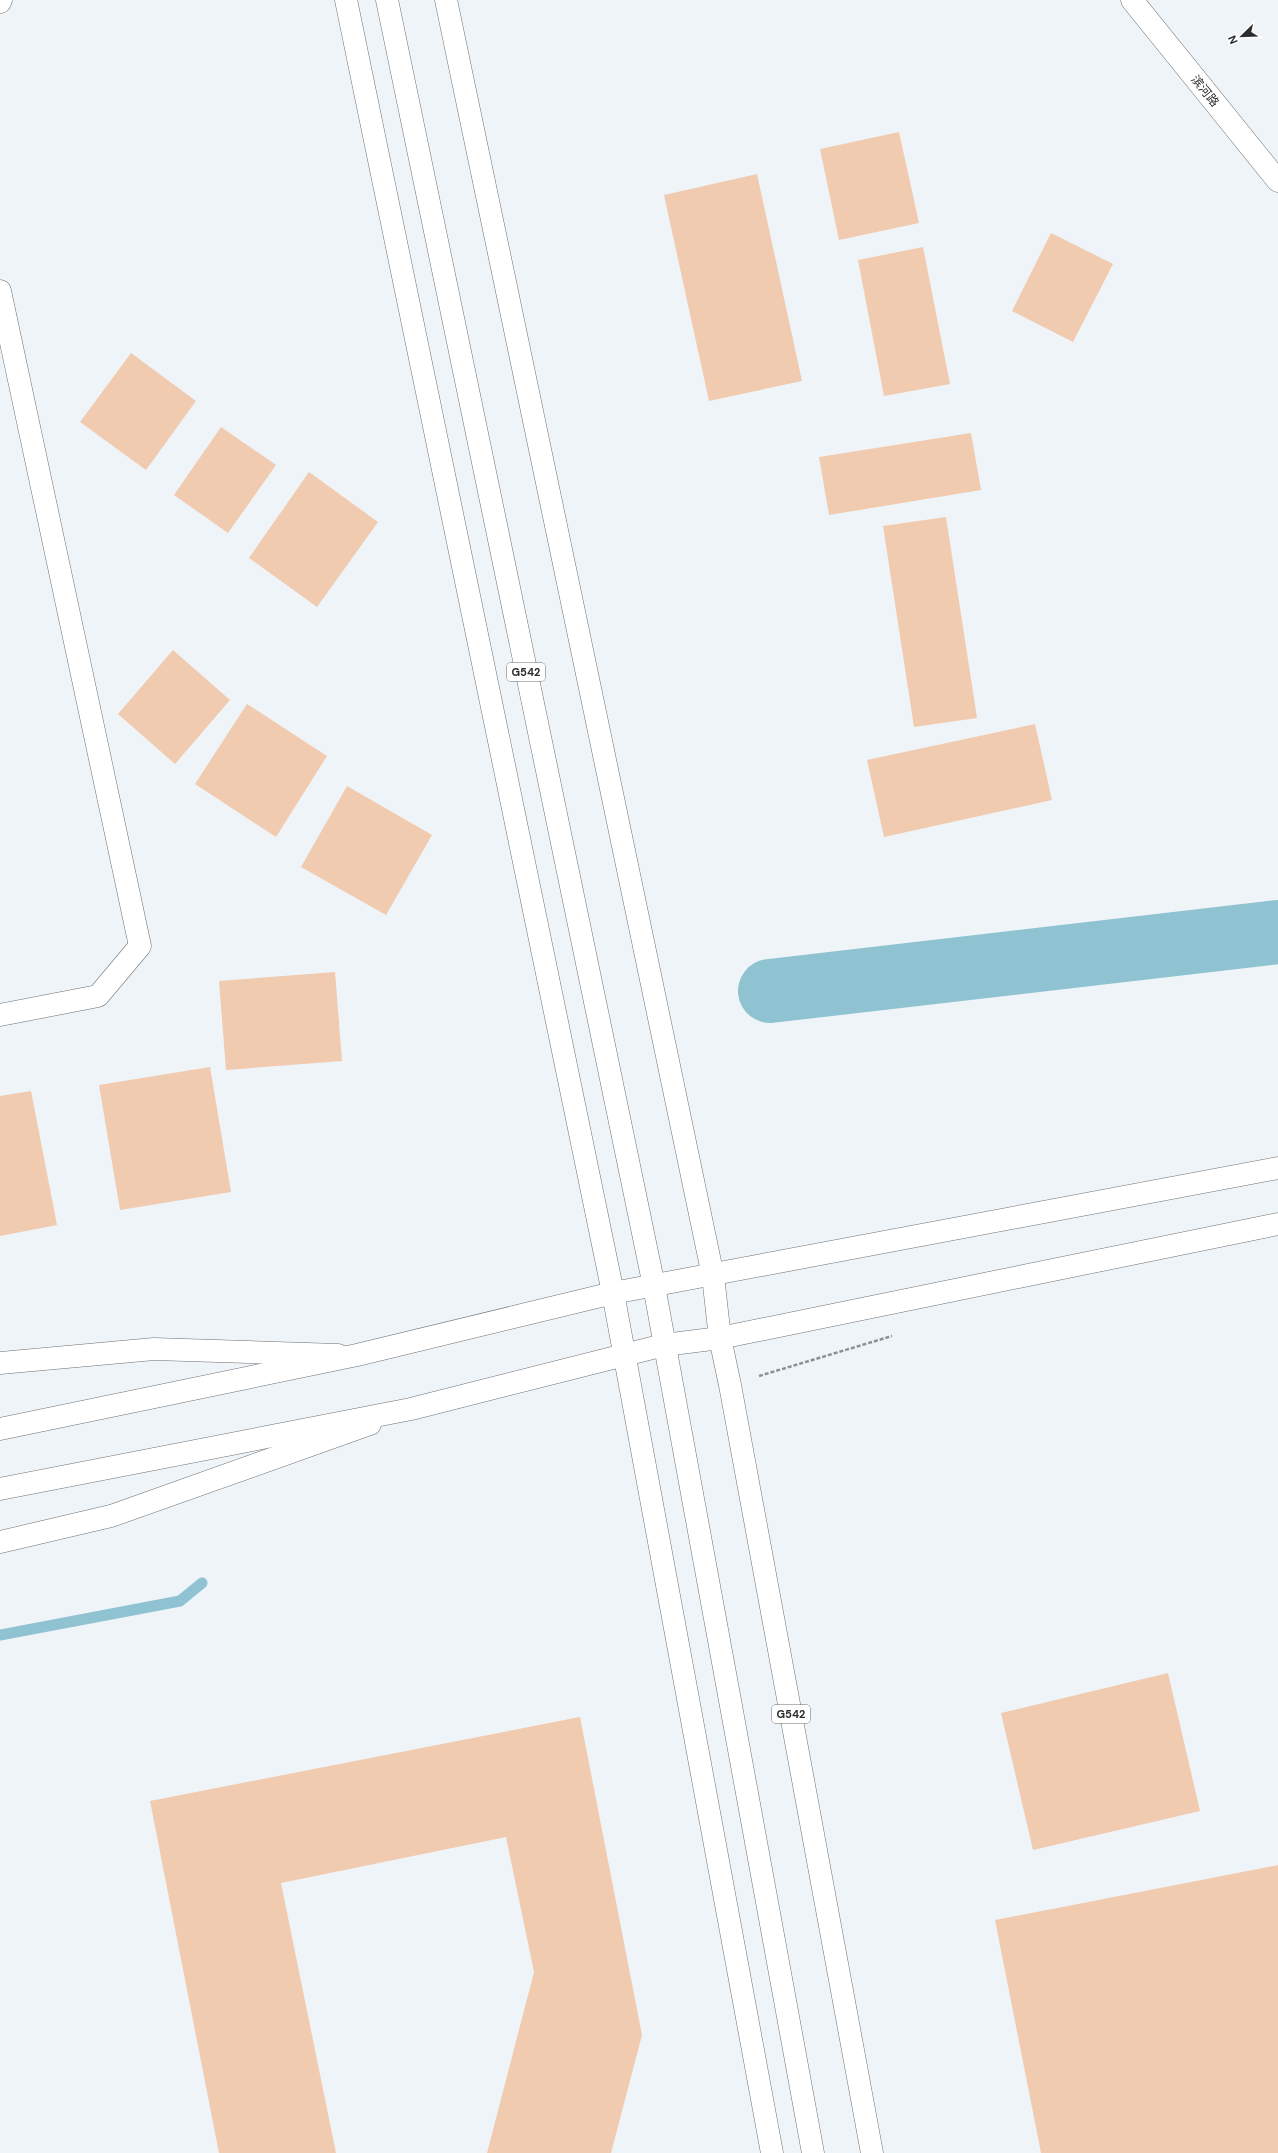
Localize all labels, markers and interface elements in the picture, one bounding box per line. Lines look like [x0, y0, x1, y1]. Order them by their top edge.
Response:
north arrow [1222, 16, 1262, 56]
text: N [1225, 33, 1241, 46]
street label: 滨河路 [1187, 72, 1223, 110]
road number: G542 [507, 663, 545, 681]
road number: G542 [772, 1705, 810, 1723]

